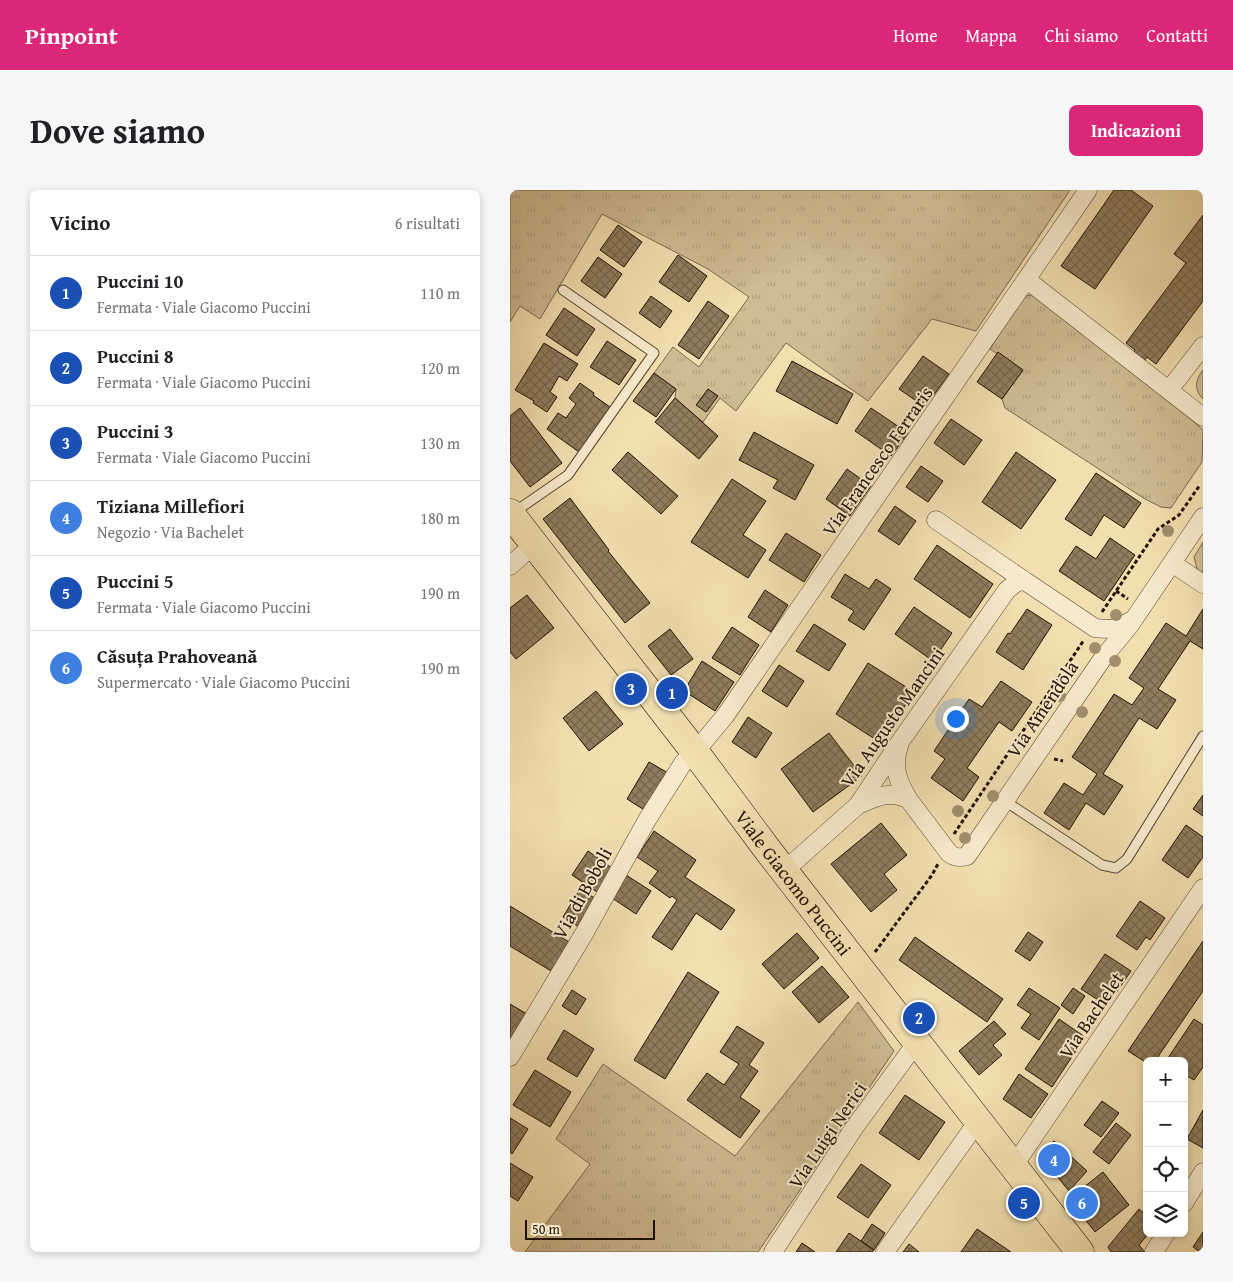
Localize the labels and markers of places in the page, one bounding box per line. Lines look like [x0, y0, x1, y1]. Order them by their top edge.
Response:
pin: 3 [615, 670, 647, 708]
pin: 1 [656, 674, 688, 712]
pin: 2 [903, 999, 935, 1037]
pin: 4 [1038, 1141, 1070, 1179]
pin: 5 [1008, 1184, 1040, 1222]
pin: 6 [1066, 1184, 1098, 1222]

